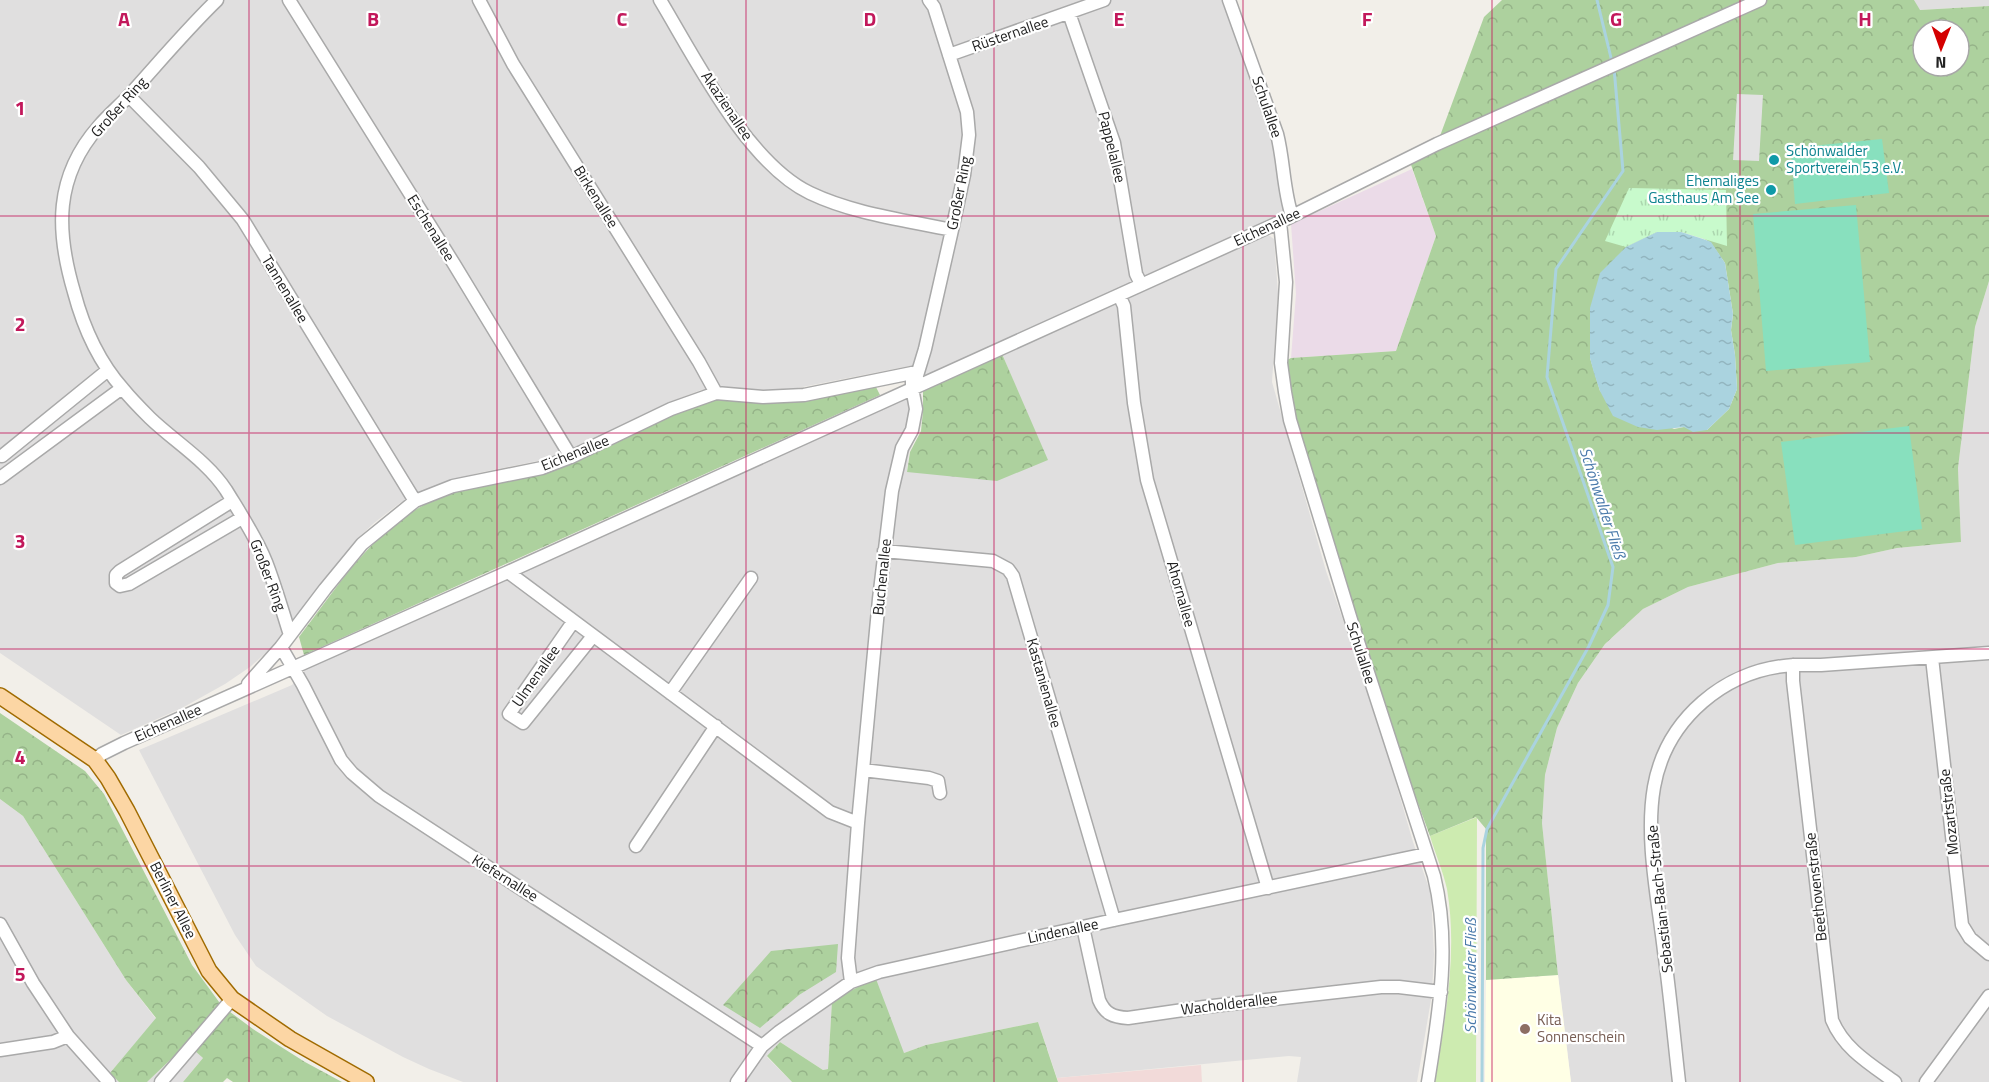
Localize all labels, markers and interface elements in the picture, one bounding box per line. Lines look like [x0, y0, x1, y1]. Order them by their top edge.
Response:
text: A [118, 3, 130, 34]
text: B [367, 3, 379, 34]
text: C [617, 3, 628, 34]
text: D [864, 3, 876, 34]
text: E [1113, 3, 1125, 34]
text: F [1362, 3, 1373, 34]
text: G [1610, 3, 1622, 34]
text: H [1858, 3, 1872, 34]
street label: Rüsternallee [968, 10, 1051, 57]
north arrow [1911, 18, 1971, 78]
text: N [1935, 51, 1946, 75]
street label: Akazienallee [696, 67, 759, 145]
street label: Großer Ring [85, 71, 153, 142]
street label: Schulallee [1246, 73, 1289, 141]
text: 1 [14, 92, 26, 123]
street label: Pappelallee [1093, 109, 1132, 185]
place label: Schönwalder Sportverein 53 e.V. [1786, 139, 1904, 179]
marker: Schönwalder Sportverein 53 e.V. [1767, 153, 1781, 167]
street label: Großer Ring [940, 154, 977, 232]
street label: Birkenallee [568, 161, 625, 232]
place label: Ehemaliges Gasthaus Am See [1648, 169, 1759, 209]
marker: Ehemaliges Gasthaus Am See [1764, 183, 1778, 197]
street label: Eschenallee [402, 190, 461, 266]
street label: Eichenallee [1230, 201, 1304, 252]
street label: Tannenallee [256, 251, 315, 327]
text: 2 [14, 308, 26, 339]
street label: Eichenallee [537, 428, 612, 477]
water label: Schönwalder Fließ [1574, 444, 1633, 563]
text: 3 [14, 525, 26, 556]
street label: Großer Ring [244, 536, 293, 614]
street label: Buchenallee [866, 537, 897, 616]
street label: Ahornallee [1161, 558, 1202, 630]
street label: Schulallee [1341, 619, 1382, 687]
street label: Kastanienallee [1021, 635, 1068, 730]
street label: Ulmenallee [506, 640, 565, 711]
street label: Eichenallee [131, 698, 205, 748]
text: 4 [14, 741, 26, 772]
street label: Mozartstraße [1933, 768, 1964, 856]
street label: Sebastian-Bach-Straße [1640, 824, 1679, 974]
street label: Beethovenstraße [1798, 832, 1833, 943]
street label: Kiefernallee [468, 848, 543, 907]
street label: Berliner Allee [144, 857, 203, 942]
street label: Lindenallee [1025, 912, 1100, 949]
water label: Schönwalder Fließ [1458, 917, 1482, 1034]
text: 5 [14, 958, 26, 989]
street label: Wacholderallee [1179, 986, 1278, 1021]
place label: Kita Sonnenschein [1537, 1008, 1625, 1048]
marker: Kita Sonnenschein [1518, 1022, 1532, 1036]

